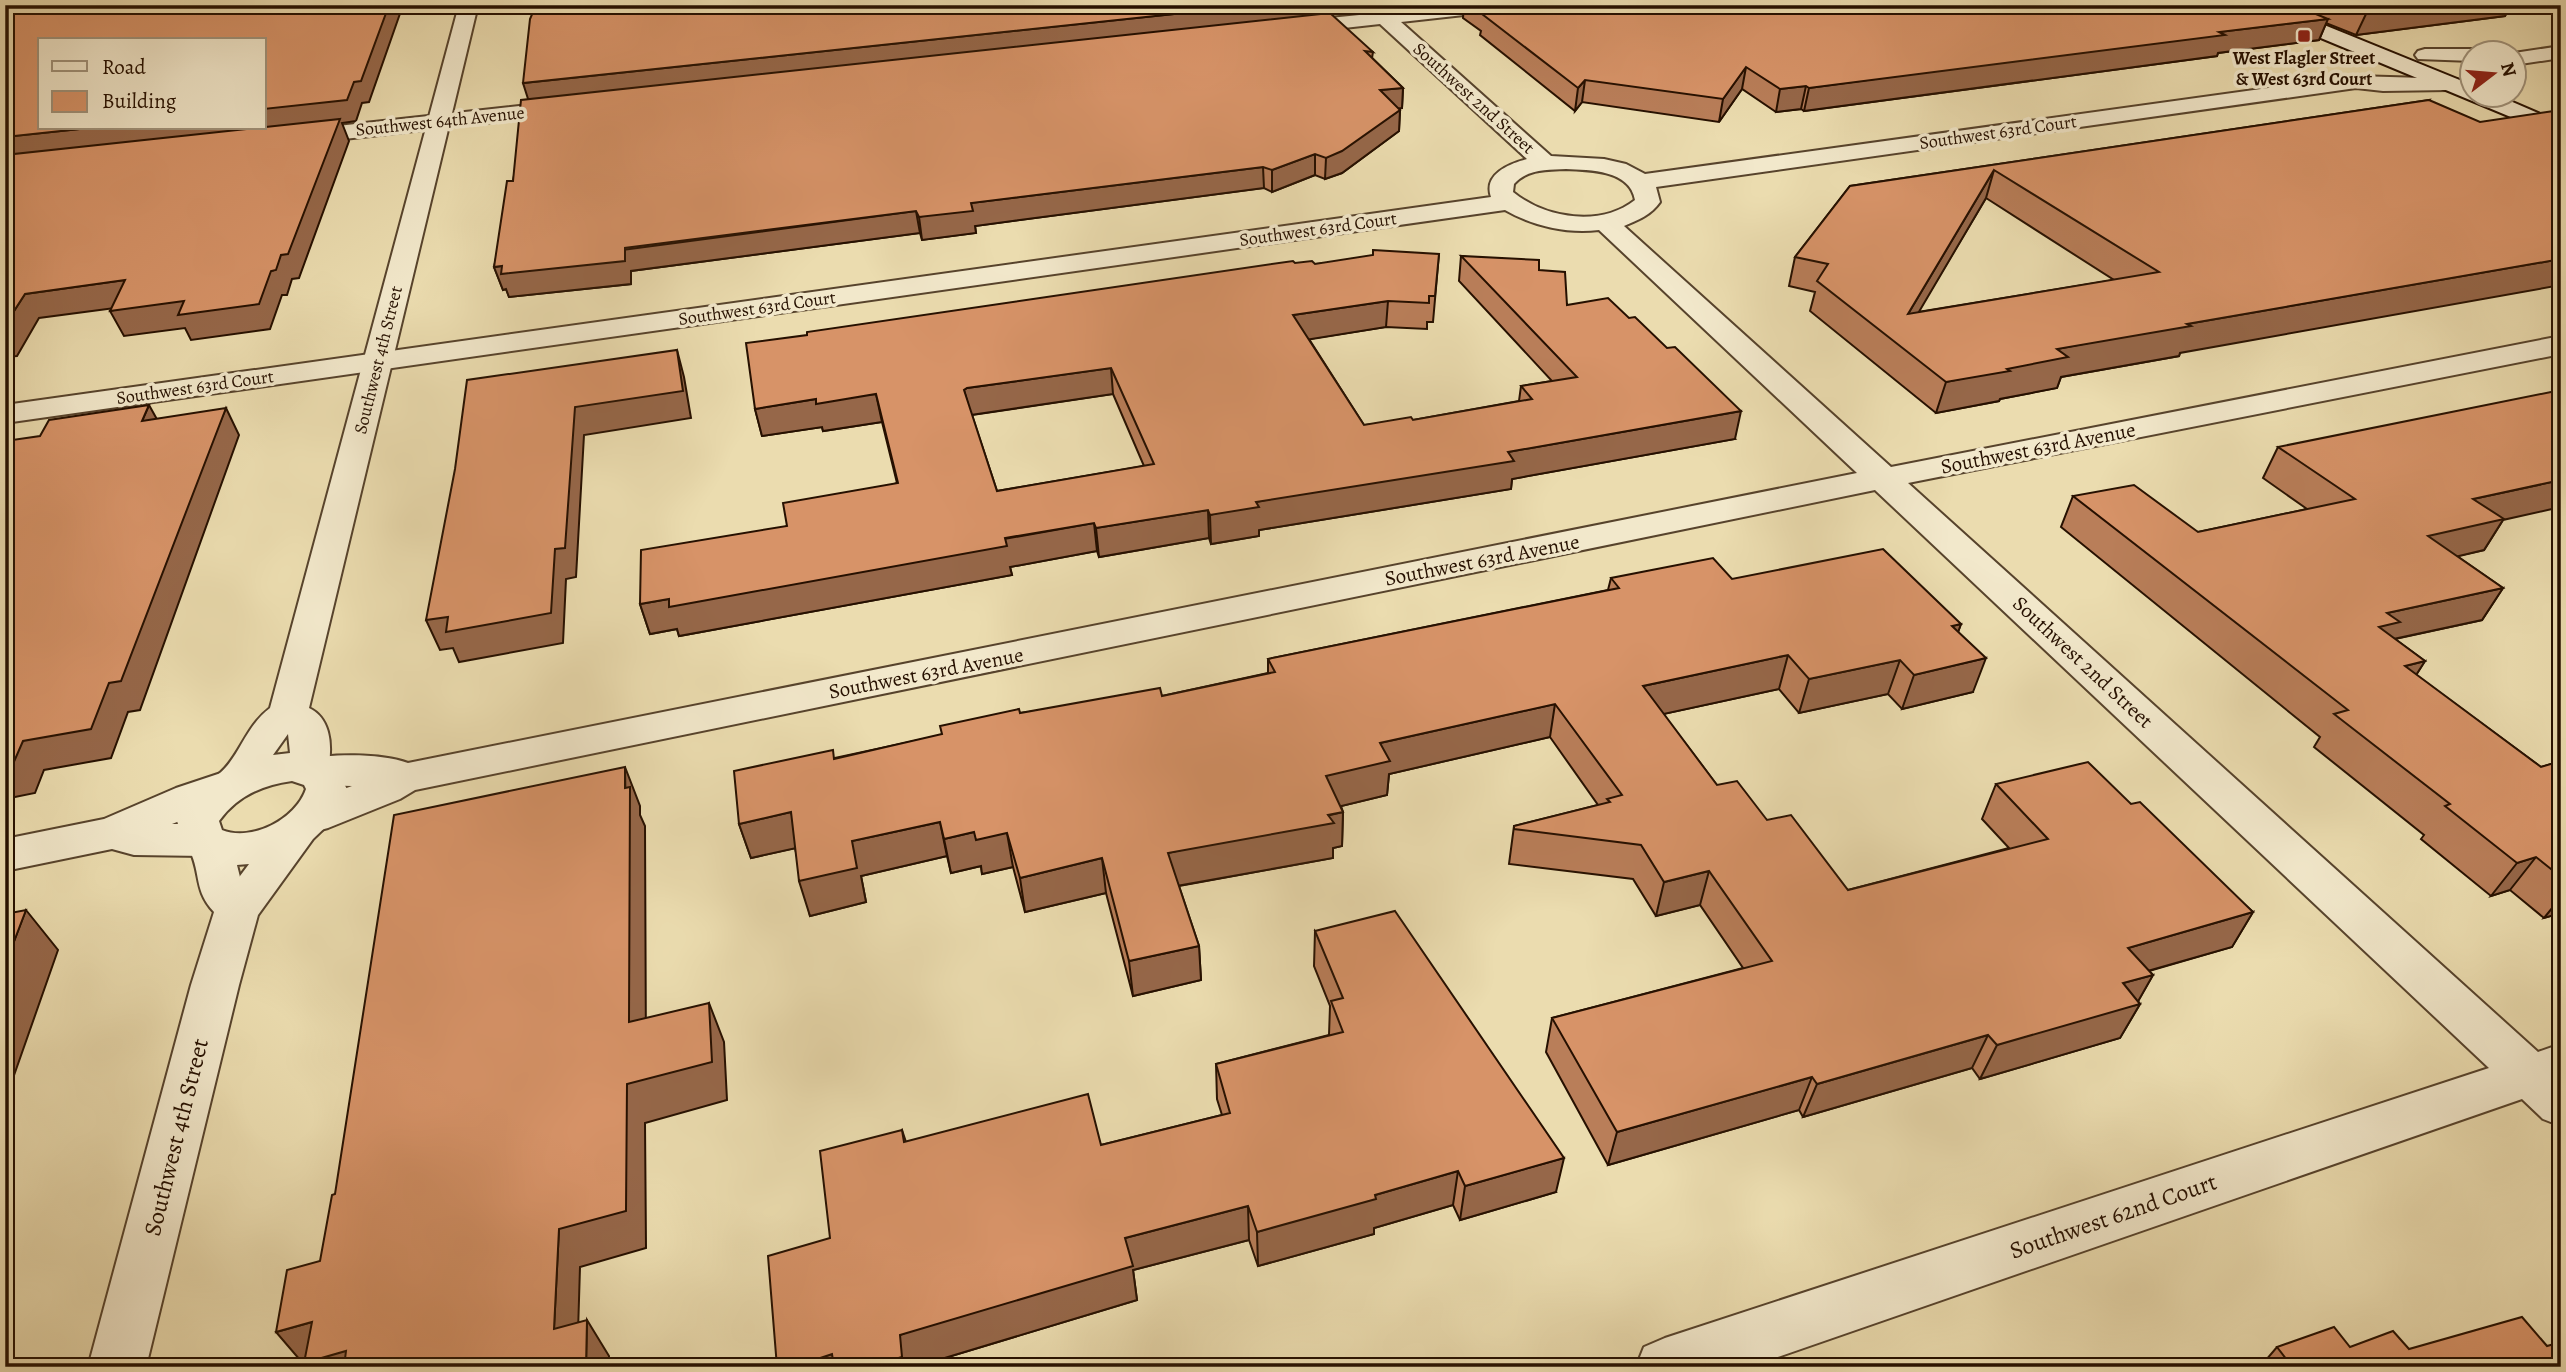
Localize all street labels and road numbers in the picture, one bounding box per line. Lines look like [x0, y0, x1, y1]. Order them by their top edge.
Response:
street label: Southwest 2nd Street [1408, 37, 1540, 159]
street label: Southwest 64th Avenue [354, 100, 526, 142]
street label: Southwest 63rd Court [1918, 109, 2078, 155]
street label: Southwest 63rd Court [1238, 206, 1398, 252]
street label: Southwest 4th Street [348, 283, 408, 437]
street label: Southwest 63rd Court [677, 285, 837, 331]
street label: Southwest 63rd Court [115, 364, 275, 410]
street label: Southwest 63rd Avenue [1938, 415, 2138, 481]
street label: Southwest 63rd Avenue [1382, 527, 1582, 593]
street label: Southwest 2nd Street [2007, 590, 2159, 734]
street label: Southwest 63rd Avenue [826, 640, 1026, 706]
street label: Southwest 4th Street [136, 1035, 216, 1239]
street label: Southwest 62nd Court [2005, 1166, 2221, 1266]

